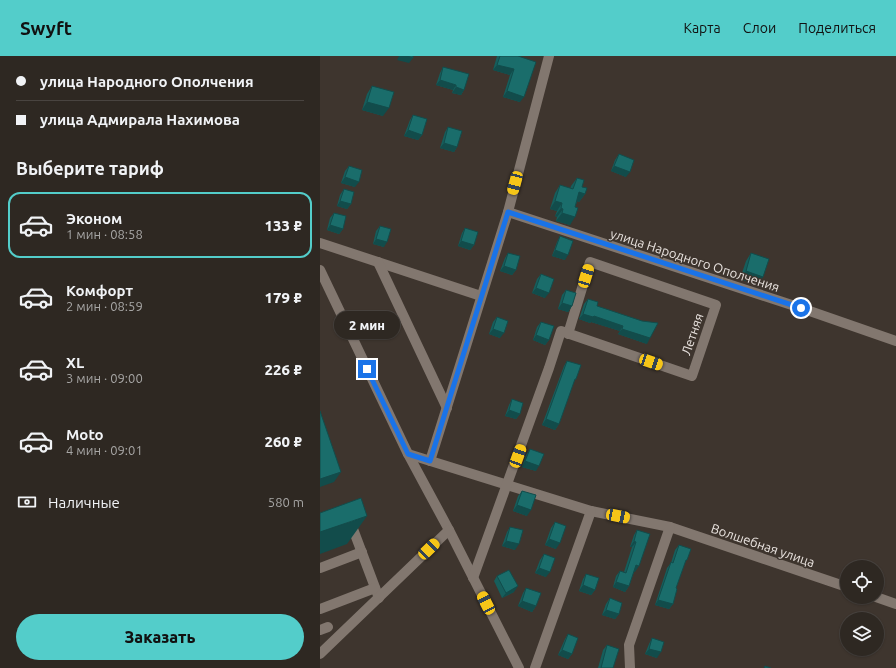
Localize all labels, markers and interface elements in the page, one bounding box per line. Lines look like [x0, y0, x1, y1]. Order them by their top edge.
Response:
text: Swyft [20, 17, 72, 39]
text: Карта [683, 20, 721, 36]
text: Слои [743, 20, 776, 36]
text: Поделиться [798, 20, 876, 36]
text: улица Народного Ополчения [40, 73, 254, 90]
text: улица Адмирала Нахимова [40, 111, 240, 128]
text: Выберите тариф [16, 158, 164, 178]
car [506, 170, 524, 196]
icon: car [18, 207, 54, 243]
text: Эконом [66, 210, 122, 227]
text: 133 ₽ [265, 217, 302, 234]
street label: улица Народного Ополчения [609, 226, 781, 294]
text: 1 мин · 08:58 [66, 227, 143, 241]
car [577, 263, 595, 289]
icon: car [18, 279, 54, 315]
text: Комфорт [66, 282, 133, 299]
text: 179 ₽ [265, 289, 302, 306]
text: 2 мин · 08:59 [66, 299, 143, 313]
route start [792, 299, 810, 317]
callout: 2 мин [334, 311, 400, 339]
street label: Летняя [678, 311, 706, 357]
text: 2 мин [349, 318, 385, 332]
icon: car [18, 351, 54, 387]
car [638, 352, 664, 372]
text: XL [66, 354, 84, 371]
route end [358, 360, 376, 378]
text: 226 ₽ [265, 361, 302, 378]
text: 3 мин · 09:00 [66, 371, 143, 385]
icon: car [18, 423, 54, 459]
text: Moto [66, 426, 104, 443]
text: 260 ₽ [265, 433, 302, 450]
text: 4 мин · 09:01 [66, 443, 143, 457]
car [508, 443, 528, 469]
icon: cash [16, 491, 38, 513]
text: Наличные [48, 494, 120, 511]
text: 580 m [268, 495, 304, 509]
car [605, 508, 631, 524]
street label: Волшебная улица [709, 521, 817, 569]
car [416, 536, 442, 562]
map controls [840, 560, 884, 656]
button: locate [840, 560, 884, 604]
car [475, 590, 497, 616]
button: layers [840, 612, 884, 656]
button: Заказать [16, 614, 304, 660]

